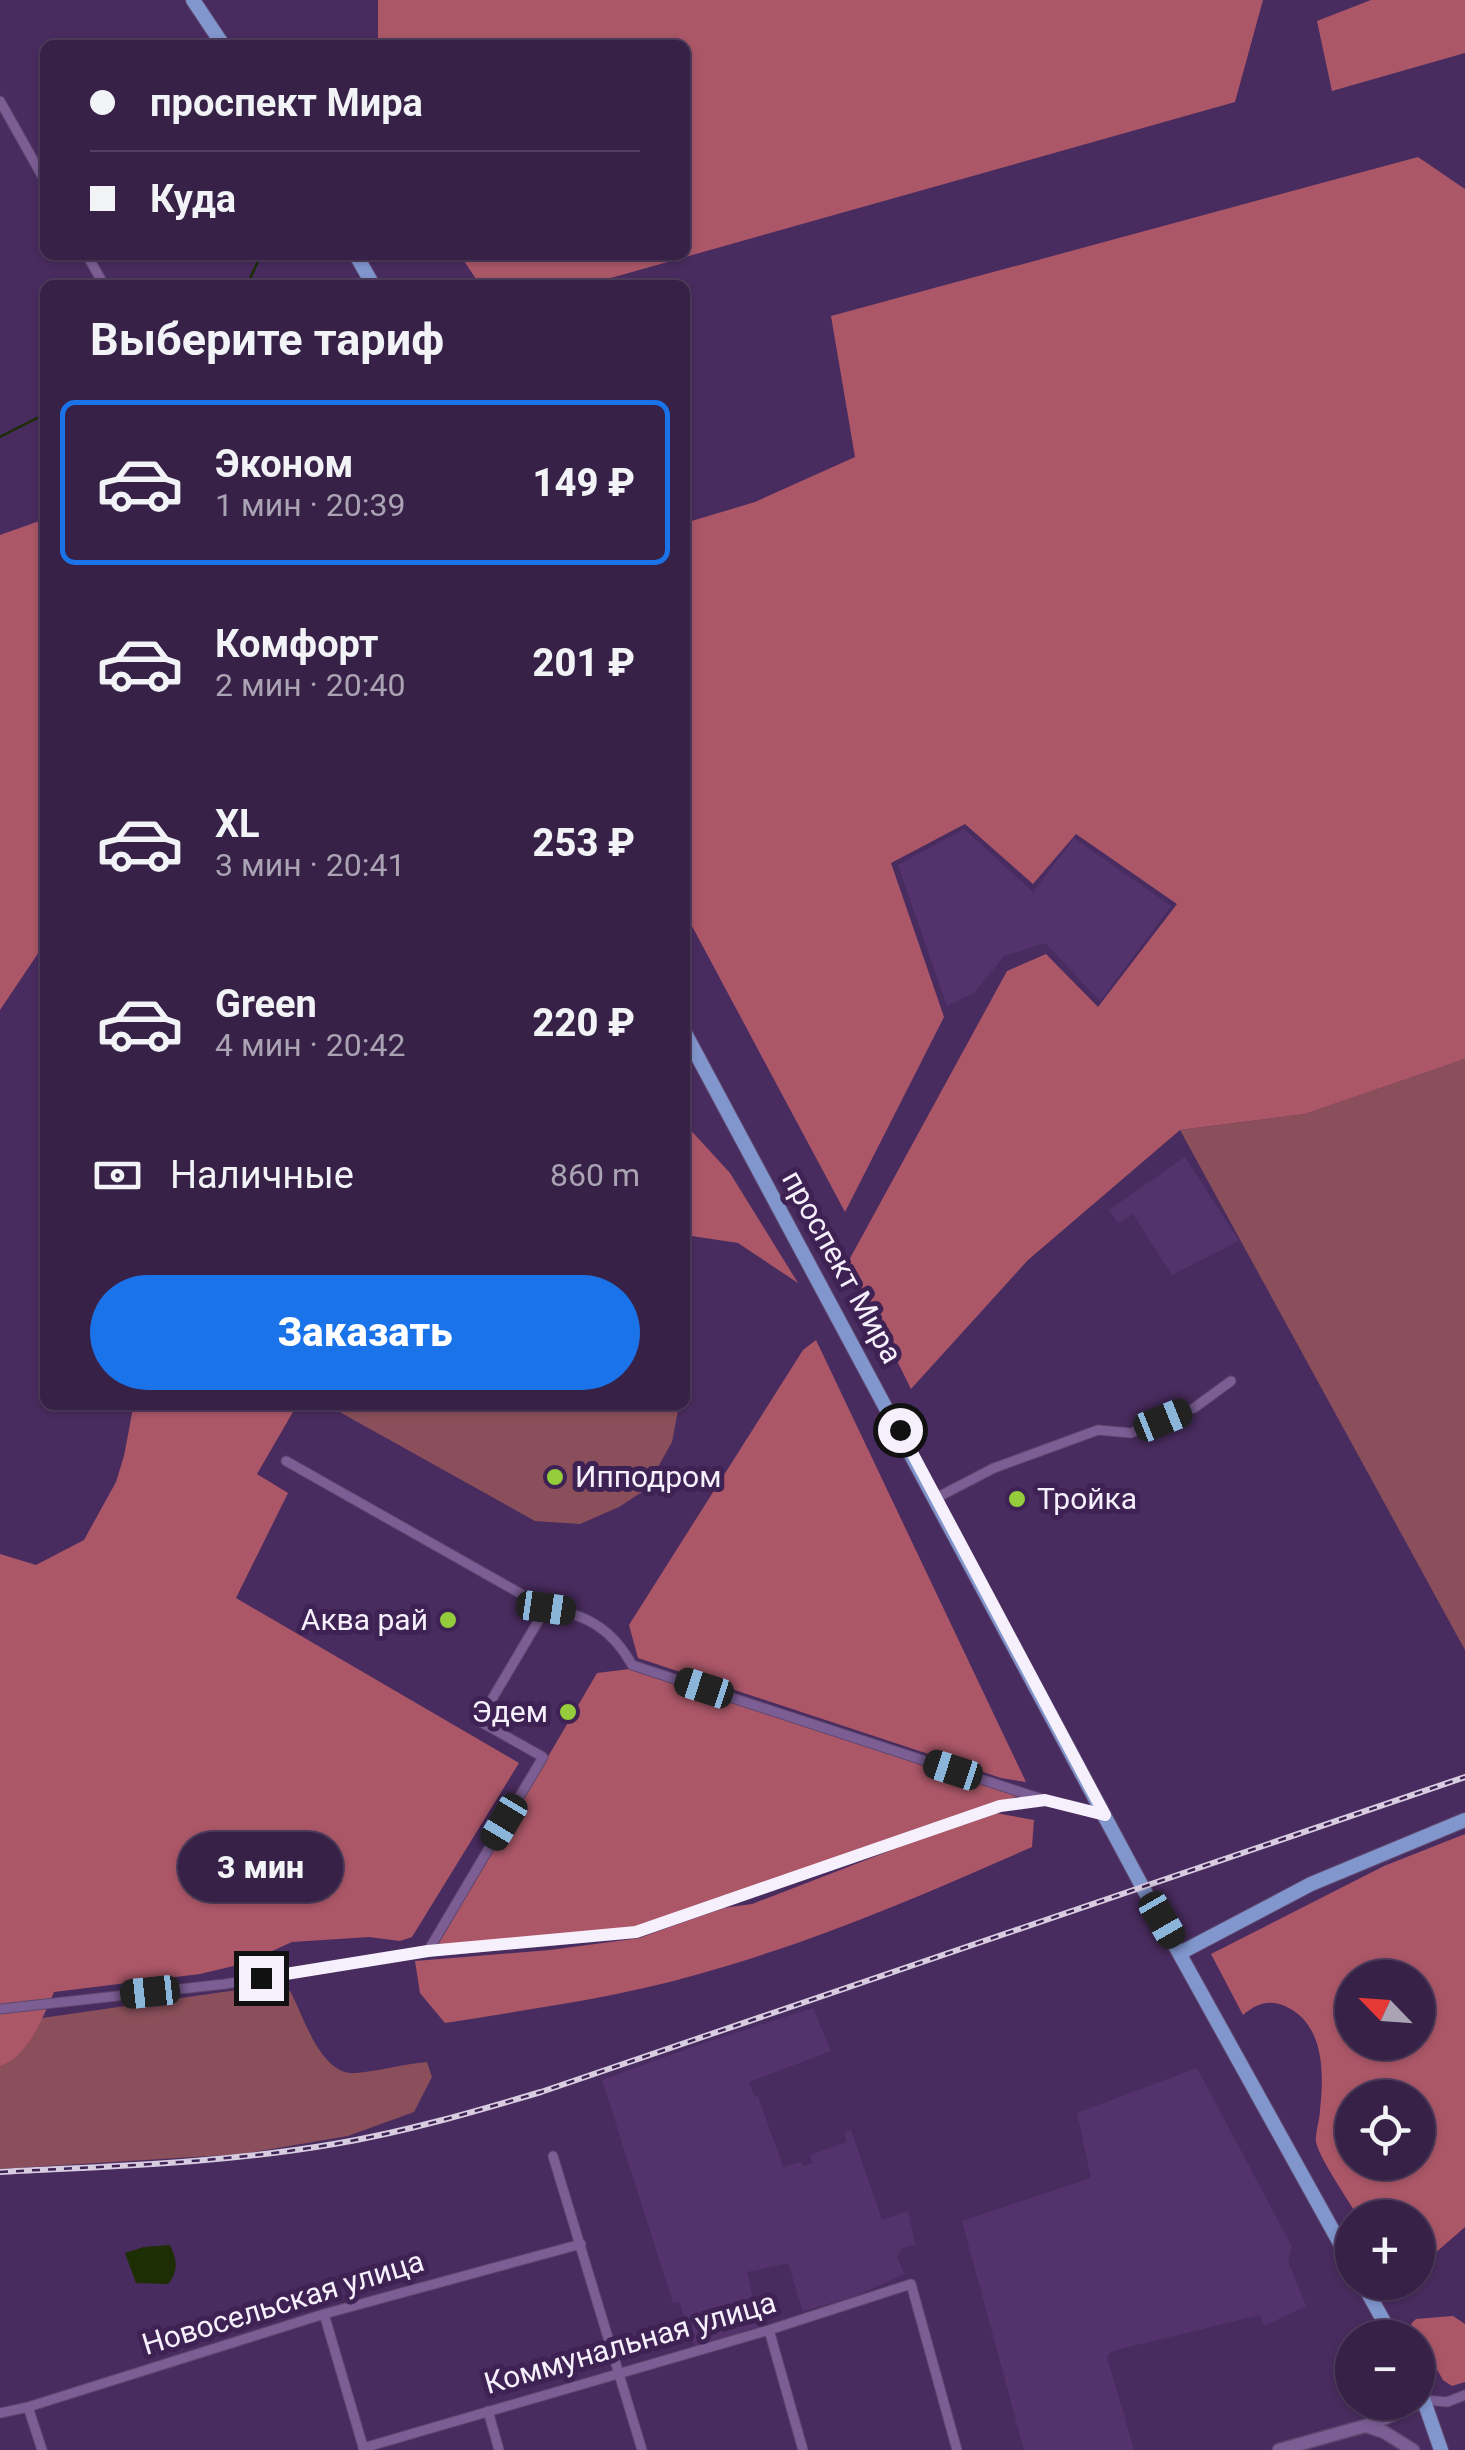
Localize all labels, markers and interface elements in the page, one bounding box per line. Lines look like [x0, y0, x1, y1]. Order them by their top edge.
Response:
text: проспект Мира [150, 81, 423, 125]
text: Куда [150, 177, 236, 221]
text: Выберите тариф [90, 313, 444, 366]
icon: car [95, 438, 185, 528]
text: Эконом [215, 442, 353, 486]
text: 149 ₽ [533, 461, 635, 505]
text: 1 мин · 20:39 [215, 486, 406, 524]
icon: car [95, 618, 185, 708]
text: Комфорт [215, 622, 378, 666]
text: 201 ₽ [533, 641, 635, 685]
text: 2 мин · 20:40 [215, 666, 406, 704]
icon: car [95, 798, 185, 888]
text: XL [215, 802, 260, 846]
text: 253 ₽ [533, 821, 635, 865]
text: 3 мин · 20:41 [215, 846, 406, 884]
icon: car [95, 978, 185, 1068]
text: Green [215, 982, 317, 1026]
text: 220 ₽ [533, 1001, 635, 1045]
text: 4 мин · 20:42 [215, 1026, 406, 1064]
icon: cash [90, 1148, 145, 1203]
text: Наличные [170, 1153, 354, 1197]
text: 860 m [550, 1156, 640, 1194]
street label: проспект Мира [775, 1164, 910, 1369]
button: Заказать [90, 1275, 640, 1390]
car [1130, 1395, 1196, 1445]
route start [878, 1408, 923, 1453]
place label: Ипподром [575, 1459, 721, 1494]
marker: Ипподром [544, 1466, 566, 1488]
place label: Тройка [1037, 1481, 1137, 1516]
marker: Тройка [1006, 1488, 1028, 1510]
car [514, 1589, 578, 1627]
place label: Аква рай [301, 1602, 428, 1637]
marker: Аква рай [437, 1609, 459, 1631]
car [671, 1664, 737, 1712]
place label: Эдем [472, 1694, 548, 1729]
marker: Эдем [557, 1701, 579, 1723]
car [920, 1746, 986, 1794]
car [476, 1789, 532, 1855]
callout: 3 мин [178, 1833, 344, 1903]
text: 3 мин [217, 1848, 304, 1886]
car [1134, 1887, 1190, 1953]
route end [239, 1956, 284, 2001]
north arrow [1335, 1960, 1435, 2060]
map controls [1335, 1960, 1435, 2420]
car [119, 1974, 181, 2010]
button: locate [1335, 2080, 1435, 2180]
button: + [1335, 2200, 1435, 2300]
street label: Новосельская улица [138, 2243, 428, 2362]
street label: Коммунальная улица [480, 2284, 780, 2401]
button: − [1335, 2320, 1435, 2420]

